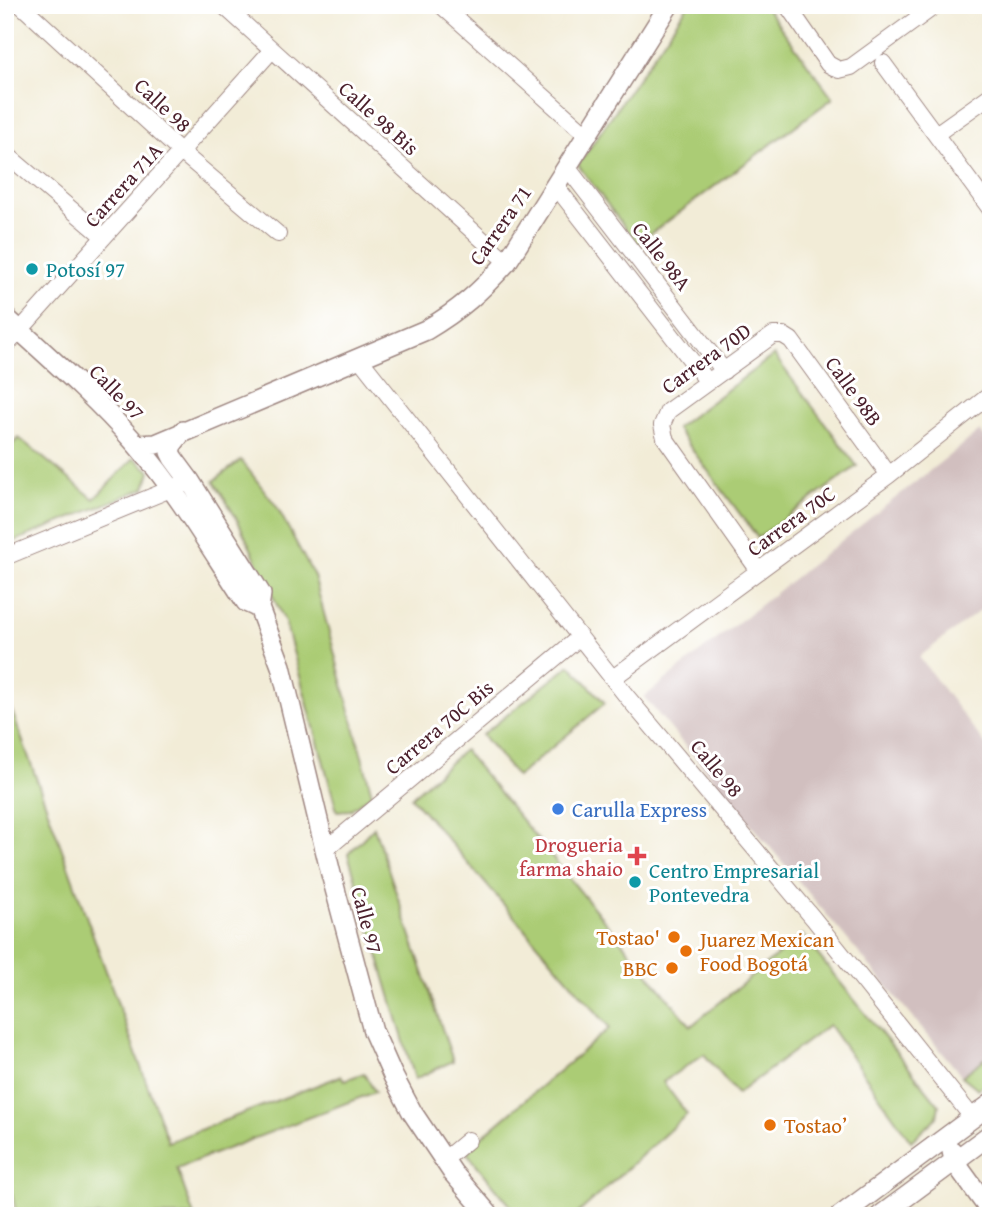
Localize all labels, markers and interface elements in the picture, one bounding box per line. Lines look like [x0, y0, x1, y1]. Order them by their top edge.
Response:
street label: Calle 98 [128, 71, 198, 139]
street label: Calle 98 Bis [332, 73, 426, 163]
street label: Carrera 71A [77, 136, 170, 234]
street label: Carrera 71 [461, 179, 539, 271]
street label: Calle 98A [625, 215, 699, 297]
place label: Potosí 97 [46, 254, 125, 285]
marker: Potosí 97 [24, 261, 40, 277]
street label: Carrera 70D [655, 315, 757, 401]
street label: Calle 98B [818, 350, 890, 432]
street label: Calle 97 [82, 357, 152, 427]
street label: Carrera 70C [740, 478, 842, 564]
street label: Carrera 70C Bis [378, 672, 500, 782]
street label: Calle 98 [683, 732, 751, 804]
place label: Carulla Express [572, 794, 707, 825]
marker: Carulla Express [550, 801, 566, 817]
place label: Drogueria farma shaio [519, 829, 623, 884]
marker: Drogueria farma shaio [629, 848, 645, 864]
place label: Centro Empresarial Pontevedra [649, 855, 819, 910]
marker: Centro Empresarial Pontevedra [627, 874, 643, 890]
street label: Calle 97 [343, 883, 391, 957]
place label: Tostao' [597, 922, 660, 953]
place label: Juarez Mexican Food Bogotá [697, 924, 834, 979]
marker: Tostao' [666, 929, 682, 945]
marker: Juarez Mexican Food Bogotá [678, 943, 694, 959]
place label: BBC [623, 953, 658, 984]
marker: BBC [664, 960, 680, 976]
place label: Tostao’ [784, 1110, 847, 1141]
marker: Tostao’ [762, 1117, 778, 1133]

